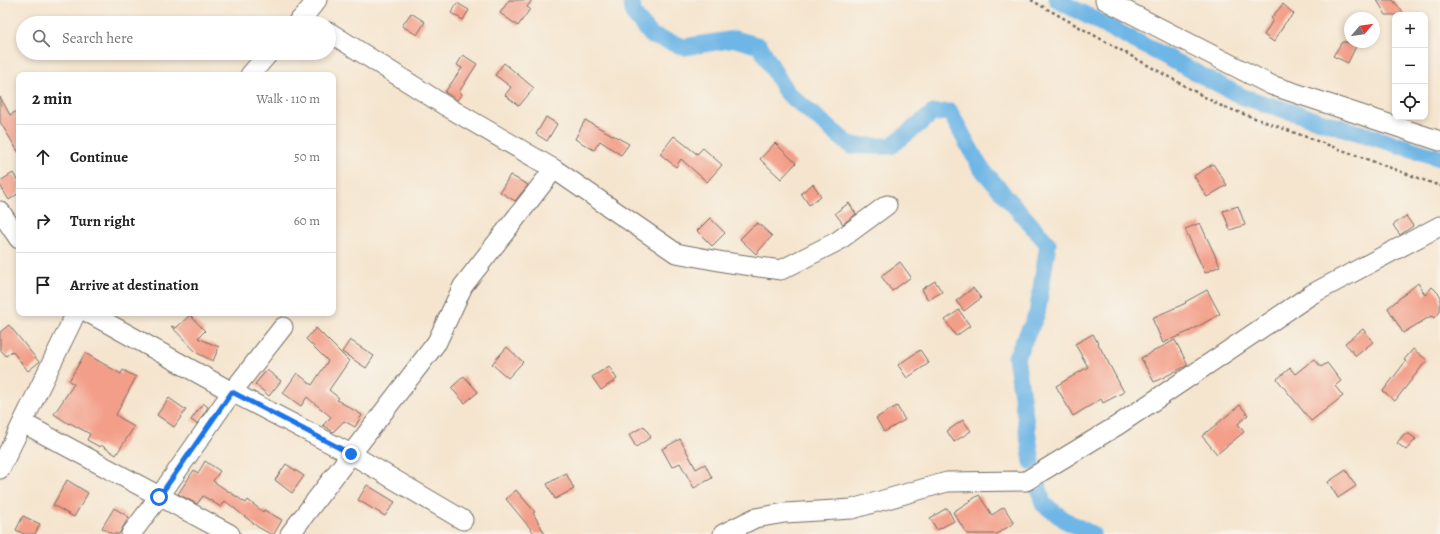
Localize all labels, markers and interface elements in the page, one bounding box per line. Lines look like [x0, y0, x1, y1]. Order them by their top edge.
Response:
north arrow [1344, 12, 1380, 48]
map controls [1392, 12, 1428, 120]
button: + [1392, 12, 1428, 48]
search box [16, 16, 336, 60]
icon: search [30, 27, 52, 49]
text: Search here [62, 28, 133, 48]
button: − [1392, 48, 1428, 84]
button: locate [1392, 84, 1428, 120]
text: 2 min [32, 87, 72, 110]
text: Walk · 110 m [256, 90, 320, 107]
icon: ahead [32, 146, 54, 168]
text: Continue [70, 147, 128, 167]
text: 50 m [294, 148, 320, 165]
icon: right [32, 210, 54, 232]
text: Turn right [70, 211, 135, 231]
text: 60 m [294, 212, 320, 229]
icon: arrive [32, 274, 54, 296]
text: Arrive at destination [70, 275, 199, 295]
route end [342, 445, 360, 463]
route start [150, 488, 168, 506]

